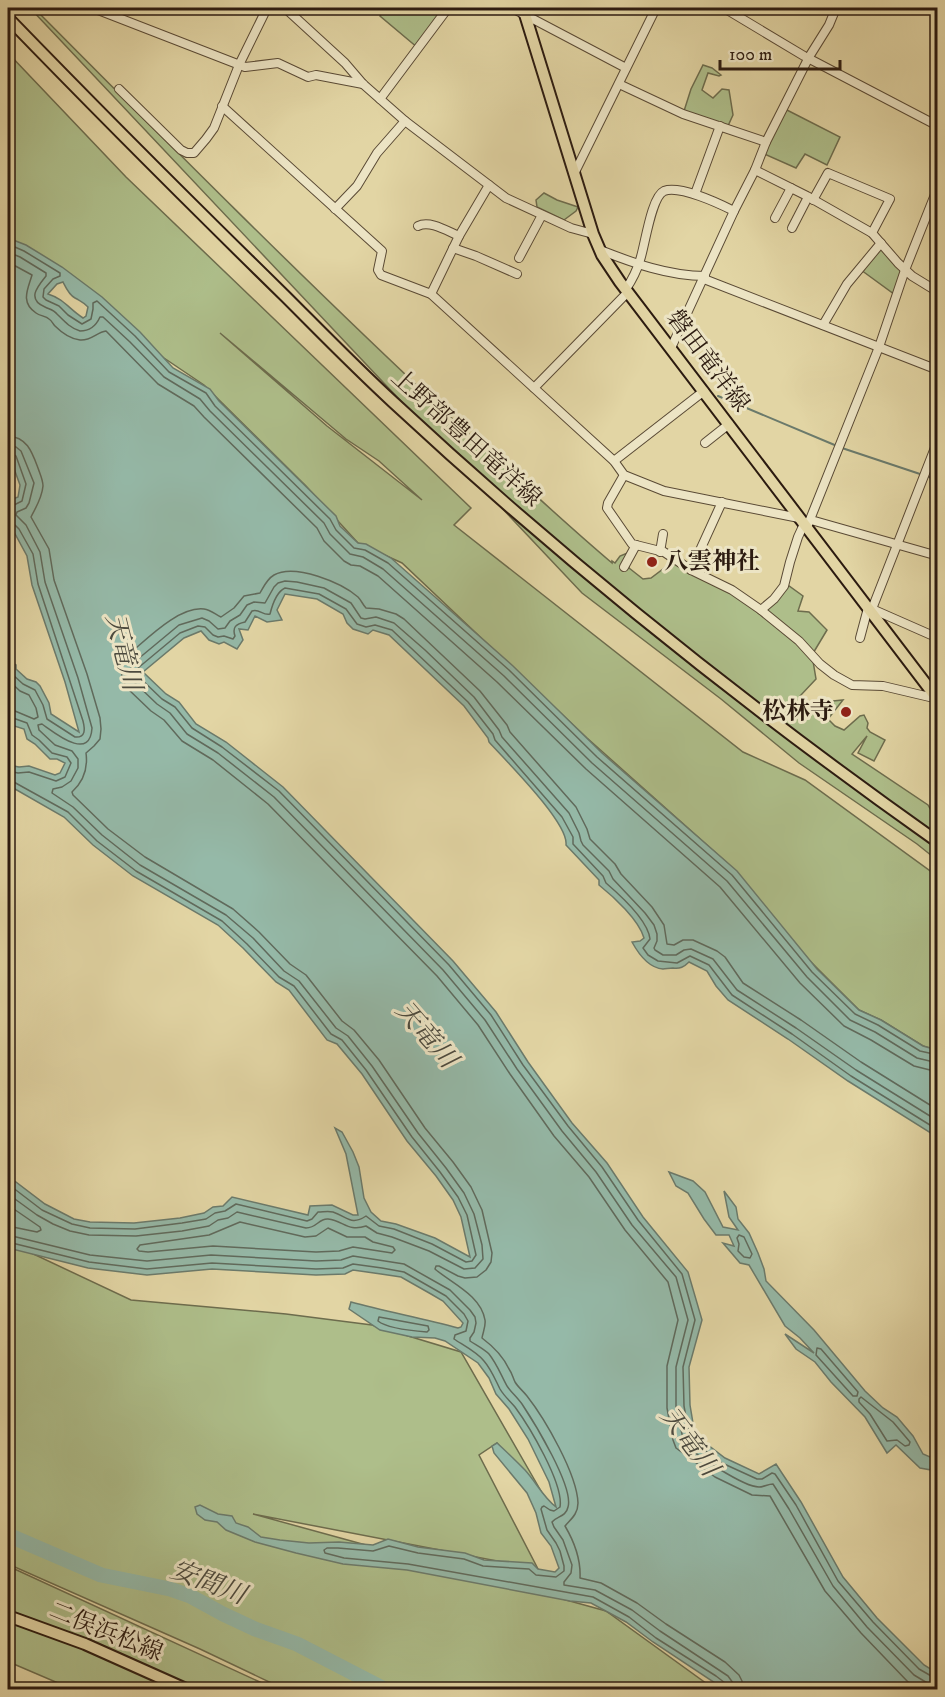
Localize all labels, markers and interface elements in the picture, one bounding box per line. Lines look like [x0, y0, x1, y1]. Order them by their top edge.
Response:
scale bar [720, 33, 840, 71]
text: 100 m [729, 44, 772, 66]
street label: 磐田竜洋線 [660, 304, 756, 418]
street label: 上野部豊田竜洋線 [385, 363, 547, 513]
place label: 八雲神社 [664, 547, 760, 577]
marker: 八雲神社 [645, 555, 659, 569]
water label: 天竜川 [98, 610, 149, 697]
place label: 松林寺 [762, 697, 834, 727]
marker: 松林寺 [839, 705, 853, 719]
water label: 天竜川 [388, 995, 466, 1078]
water label: 天竜川 [652, 1401, 727, 1485]
water label: 安間川 [166, 1554, 253, 1613]
street label: 二俣浜松線 [45, 1596, 167, 1668]

